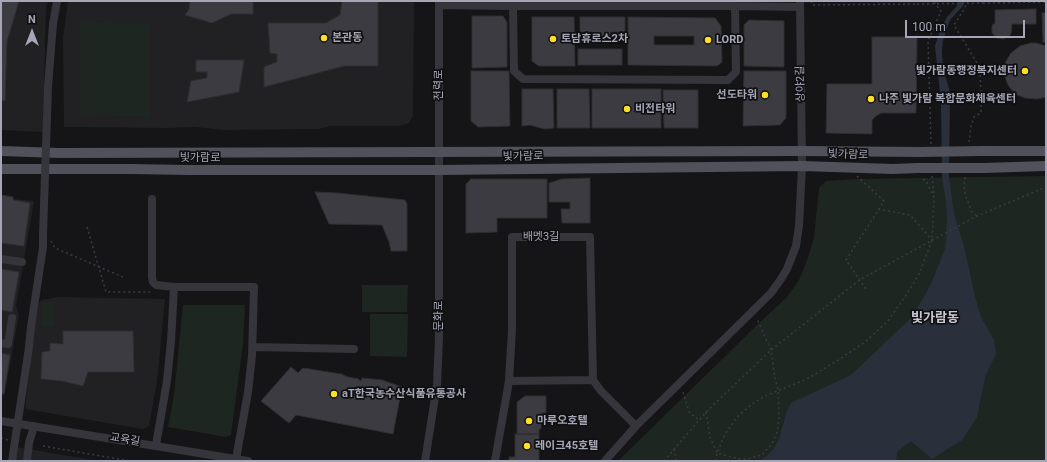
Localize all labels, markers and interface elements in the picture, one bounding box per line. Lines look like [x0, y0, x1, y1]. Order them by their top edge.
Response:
north arrow [12, 12, 52, 52]
scale bar [907, 12, 1027, 38]
text: N [28, 13, 36, 26]
text: 100 m [912, 20, 946, 34]
place label: 본관동 [332, 31, 362, 45]
place label: 토담휴로스2차 [561, 32, 628, 46]
marker: 본관동 [319, 33, 329, 43]
place label: LORD [716, 33, 743, 47]
marker: 토담휴로스2차 [548, 34, 558, 44]
marker: LORD [703, 35, 713, 45]
place label: 빛가람동행정복지센터 [916, 64, 1017, 78]
street label: 상야2길 [794, 66, 808, 102]
marker: 빛가람동행정복지센터 [1020, 66, 1030, 76]
street label: 전력로 [432, 70, 446, 100]
place label: 선도타워 [717, 88, 757, 102]
marker: 선도타워 [760, 90, 770, 100]
place label: 나주 빛가람 복합문화체육센터 [879, 92, 1016, 106]
marker: 나주 빛가람 복합문화체육센터 [866, 94, 876, 104]
place label: 비전타워 [635, 102, 675, 116]
marker: 비전타워 [622, 104, 632, 114]
street label: 빛가람로 [828, 148, 868, 162]
street label: 빛가람로 [503, 150, 543, 164]
street label: 빛가람로 [180, 151, 220, 165]
street label: 배멧3길 [523, 230, 559, 244]
street label: 문화로 [432, 301, 446, 331]
district label: 빛가람동 [911, 311, 959, 327]
place label: aT한국농수산식품유통공사 [342, 387, 466, 401]
marker: aT한국농수산식품유통공사 [329, 389, 339, 399]
place label: 마루오호텔 [537, 414, 588, 428]
marker: 마루오호텔 [524, 416, 534, 426]
street label: 교육길 [109, 431, 141, 449]
place label: 레이크45호텔 [535, 439, 598, 453]
marker: 레이크45호텔 [522, 441, 532, 451]

